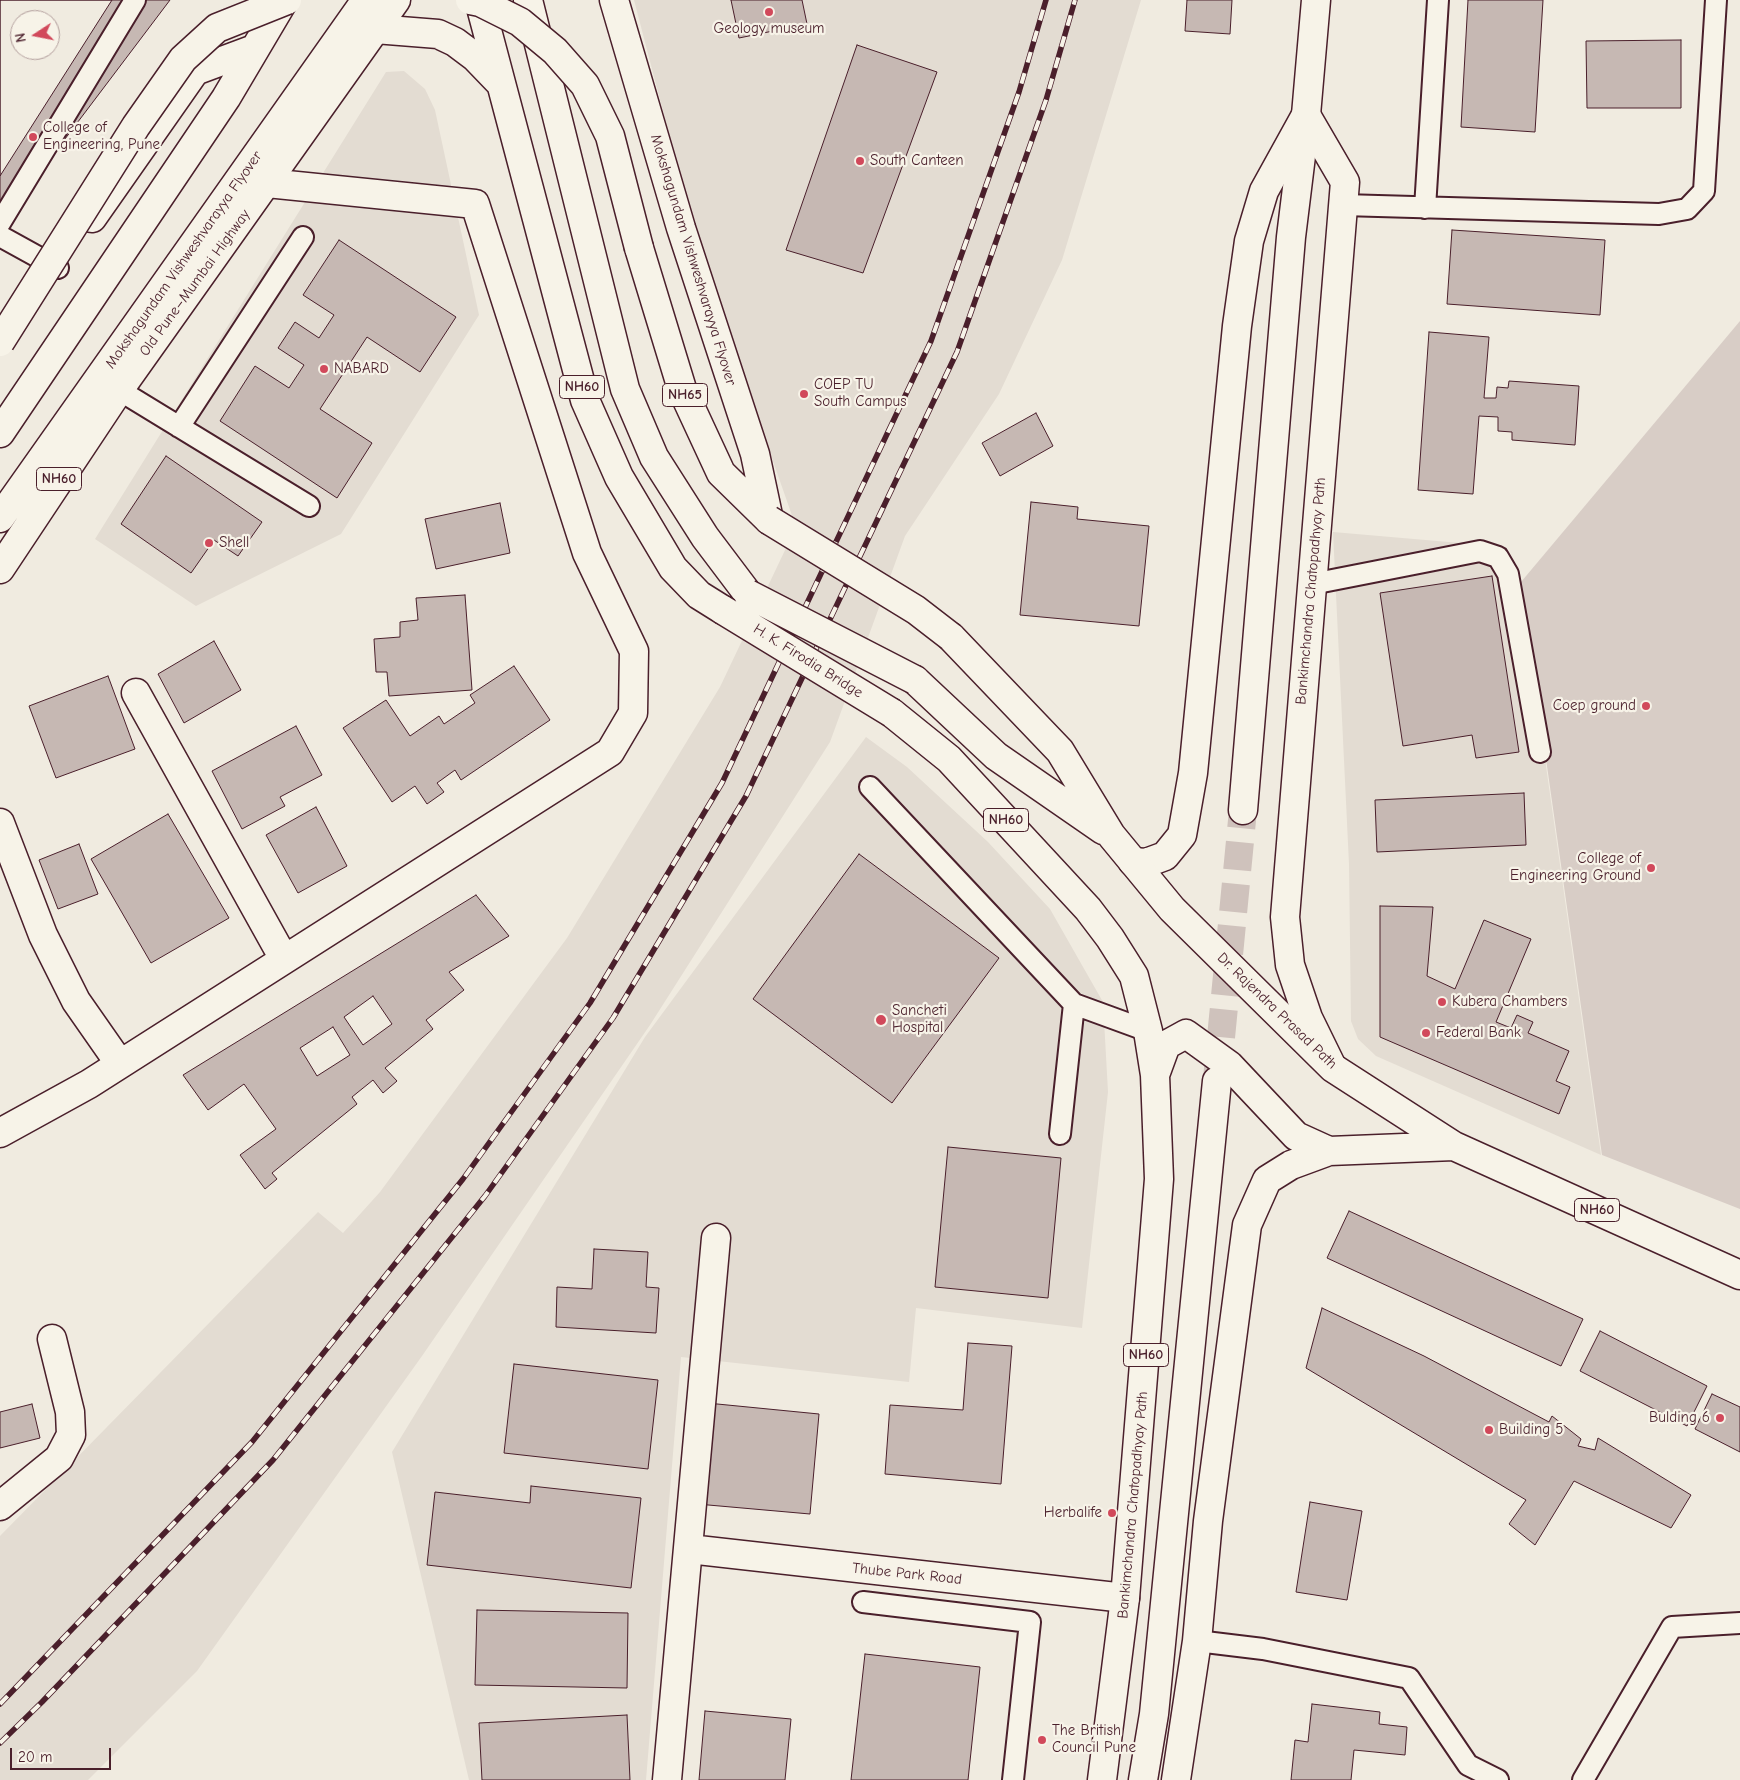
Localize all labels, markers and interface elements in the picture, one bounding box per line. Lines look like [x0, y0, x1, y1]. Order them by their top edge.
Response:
marker: Geology museum [763, 6, 775, 18]
north arrow [10, 10, 60, 60]
place label: Geology museum [714, 20, 824, 38]
text: N [12, 32, 30, 44]
place label: College of Engineering, Pune [43, 119, 160, 154]
marker: College of Engineering, Pune [27, 131, 39, 143]
street label: Mokshagundam Vishweshvarayya Flyover [646, 132, 740, 388]
street label: Mokshagundam Vishweshvarayya Flyover [102, 148, 266, 372]
place label: South Canteen [870, 152, 964, 170]
marker: South Canteen [854, 155, 866, 167]
street label: Old Pune–Mumbai Highway [136, 206, 254, 360]
place label: NABARD [334, 360, 389, 378]
marker: NABARD [318, 363, 330, 375]
road number: NH60 [560, 376, 604, 398]
place label: COEP TU South Campus [814, 376, 906, 411]
road number: NH65 [662, 384, 708, 406]
marker: COEP TU South Campus [798, 388, 810, 400]
road number: NH60 [36, 468, 82, 490]
street label: Bankimchandra Chatopadhyay Path [1292, 476, 1330, 706]
place label: Shell [219, 534, 249, 552]
marker: Shell [203, 537, 215, 549]
street label: H. K. Firodia Bridge [750, 620, 866, 702]
place label: Coep ground [1553, 697, 1636, 715]
marker: Coep ground [1640, 700, 1652, 712]
road number: NH60 [984, 808, 1028, 832]
place label: College of Engineering Ground [1510, 850, 1641, 885]
marker: College of Engineering Ground [1645, 862, 1657, 874]
street label: Dr. Rajendra Prasad Path [1213, 949, 1341, 1073]
place label: Kubera Chambers [1452, 993, 1567, 1011]
marker: Kubera Chambers [1436, 996, 1448, 1008]
place label: Sancheti Hospital [892, 1002, 947, 1037]
marker: Sancheti Hospital [874, 1013, 888, 1027]
place label: Federal Bank [1436, 1024, 1521, 1042]
marker: Federal Bank [1420, 1027, 1432, 1039]
road number: NH60 [1574, 1198, 1620, 1222]
road number: NH60 [1124, 1344, 1168, 1366]
street label: Bankimchandra Chatopadhyay Path [1114, 1390, 1152, 1620]
place label: Bulding 6 [1649, 1409, 1710, 1427]
marker: Bulding 6 [1714, 1412, 1726, 1424]
place label: Building 5 [1499, 1421, 1563, 1439]
marker: Building 5 [1483, 1424, 1495, 1436]
place label: Herbalife [1044, 1504, 1102, 1522]
marker: Herbalife [1106, 1507, 1118, 1519]
street label: Thube Park Road [851, 1559, 963, 1589]
place label: The British Council Pune [1052, 1722, 1136, 1757]
marker: The British Council Pune [1036, 1734, 1048, 1746]
scale bar [12, 1738, 114, 1770]
text: 20 m [18, 1748, 52, 1766]

